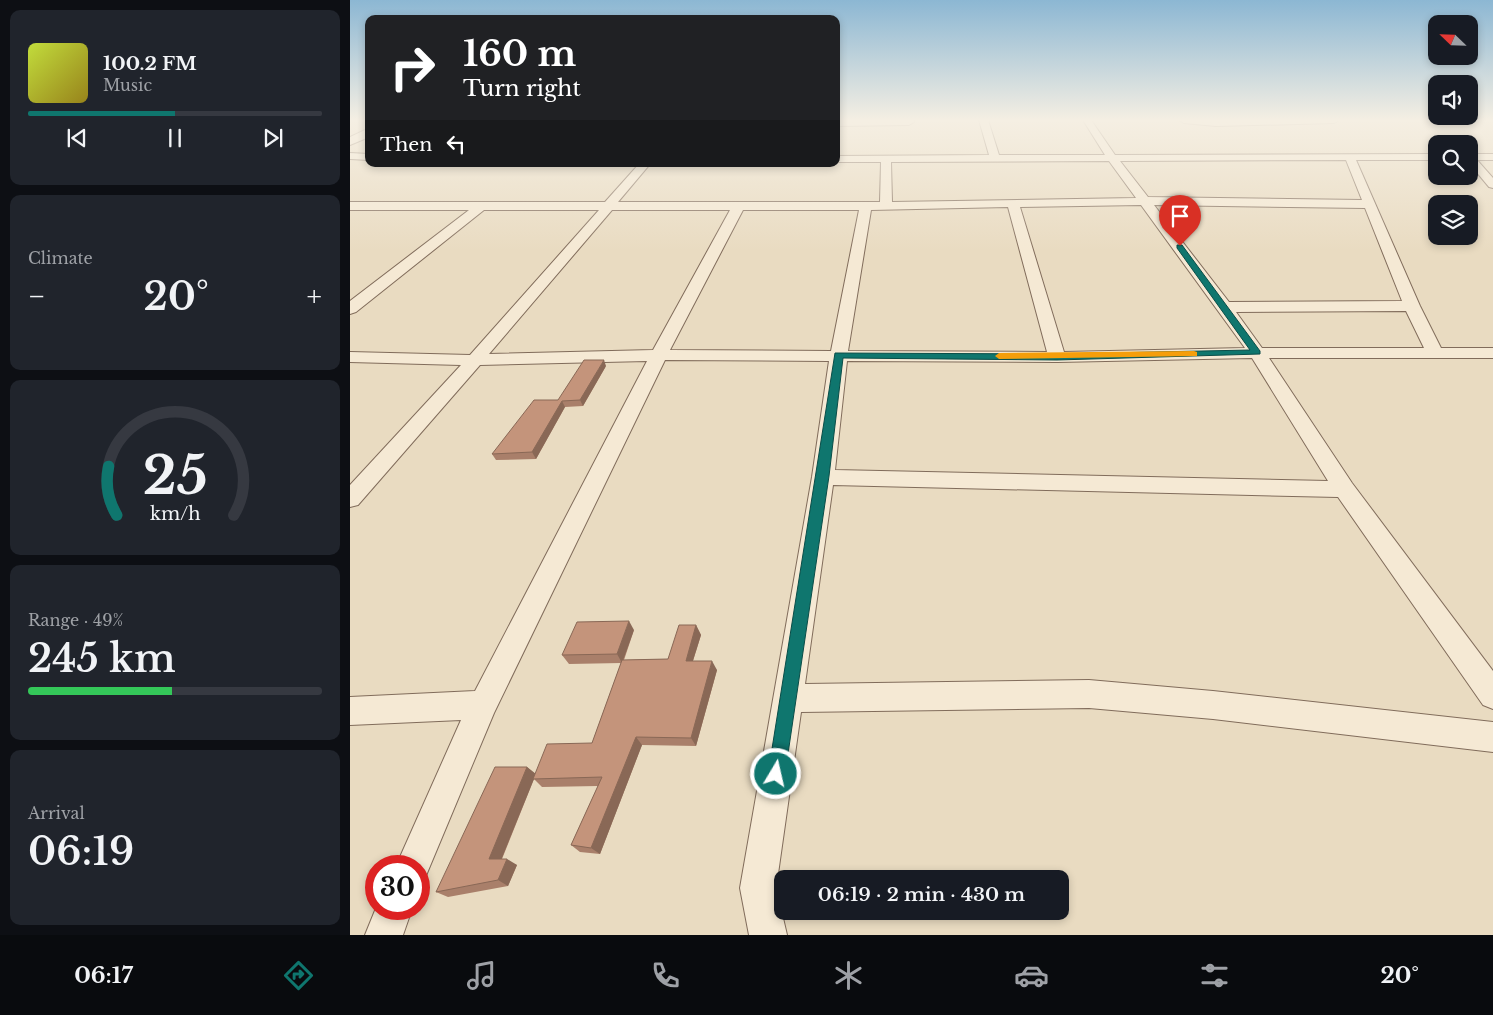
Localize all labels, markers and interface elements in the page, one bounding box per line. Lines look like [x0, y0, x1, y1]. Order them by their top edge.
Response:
north arrow [1428, 15, 1478, 65]
map controls [1428, 15, 1478, 245]
text: 160 m [463, 32, 576, 75]
icon: right [380, 35, 445, 100]
text: 100.2 FM [103, 52, 197, 75]
text: Music [103, 75, 152, 95]
text: Turn right [463, 75, 581, 102]
button: sound [1428, 75, 1478, 125]
icon: previous [63, 124, 91, 152]
icon: pause [161, 124, 189, 152]
icon: next [259, 124, 287, 152]
icon: left [442, 130, 470, 158]
text: Then [380, 133, 432, 156]
button: search [1428, 135, 1478, 185]
pin [1159, 195, 1201, 246]
button: layers [1428, 195, 1478, 245]
icon: arrive [1166, 202, 1194, 230]
text: Climate [28, 248, 93, 268]
text: 20° [143, 273, 209, 320]
text: − [28, 279, 46, 314]
text: + [307, 279, 322, 314]
text: 25 [143, 444, 207, 508]
text: km/h [150, 503, 200, 525]
text: Range · 49% [28, 610, 123, 630]
text: 245 km [28, 635, 176, 682]
position arrow [749, 747, 801, 799]
text: Arrival [28, 803, 85, 823]
text: 06:19 [28, 828, 134, 875]
speed limit sign: 30 [365, 855, 430, 920]
text: 06:19 · 2 min · 430 m [818, 883, 1025, 906]
icon: directions [281, 958, 316, 993]
icon: music [464, 958, 499, 993]
icon: phone [648, 958, 683, 993]
icon: climate [831, 958, 866, 993]
icon: car [1014, 958, 1049, 993]
icon: filters [1197, 958, 1232, 993]
text: 06:17 [74, 962, 133, 989]
text: 20° [1381, 962, 1419, 989]

